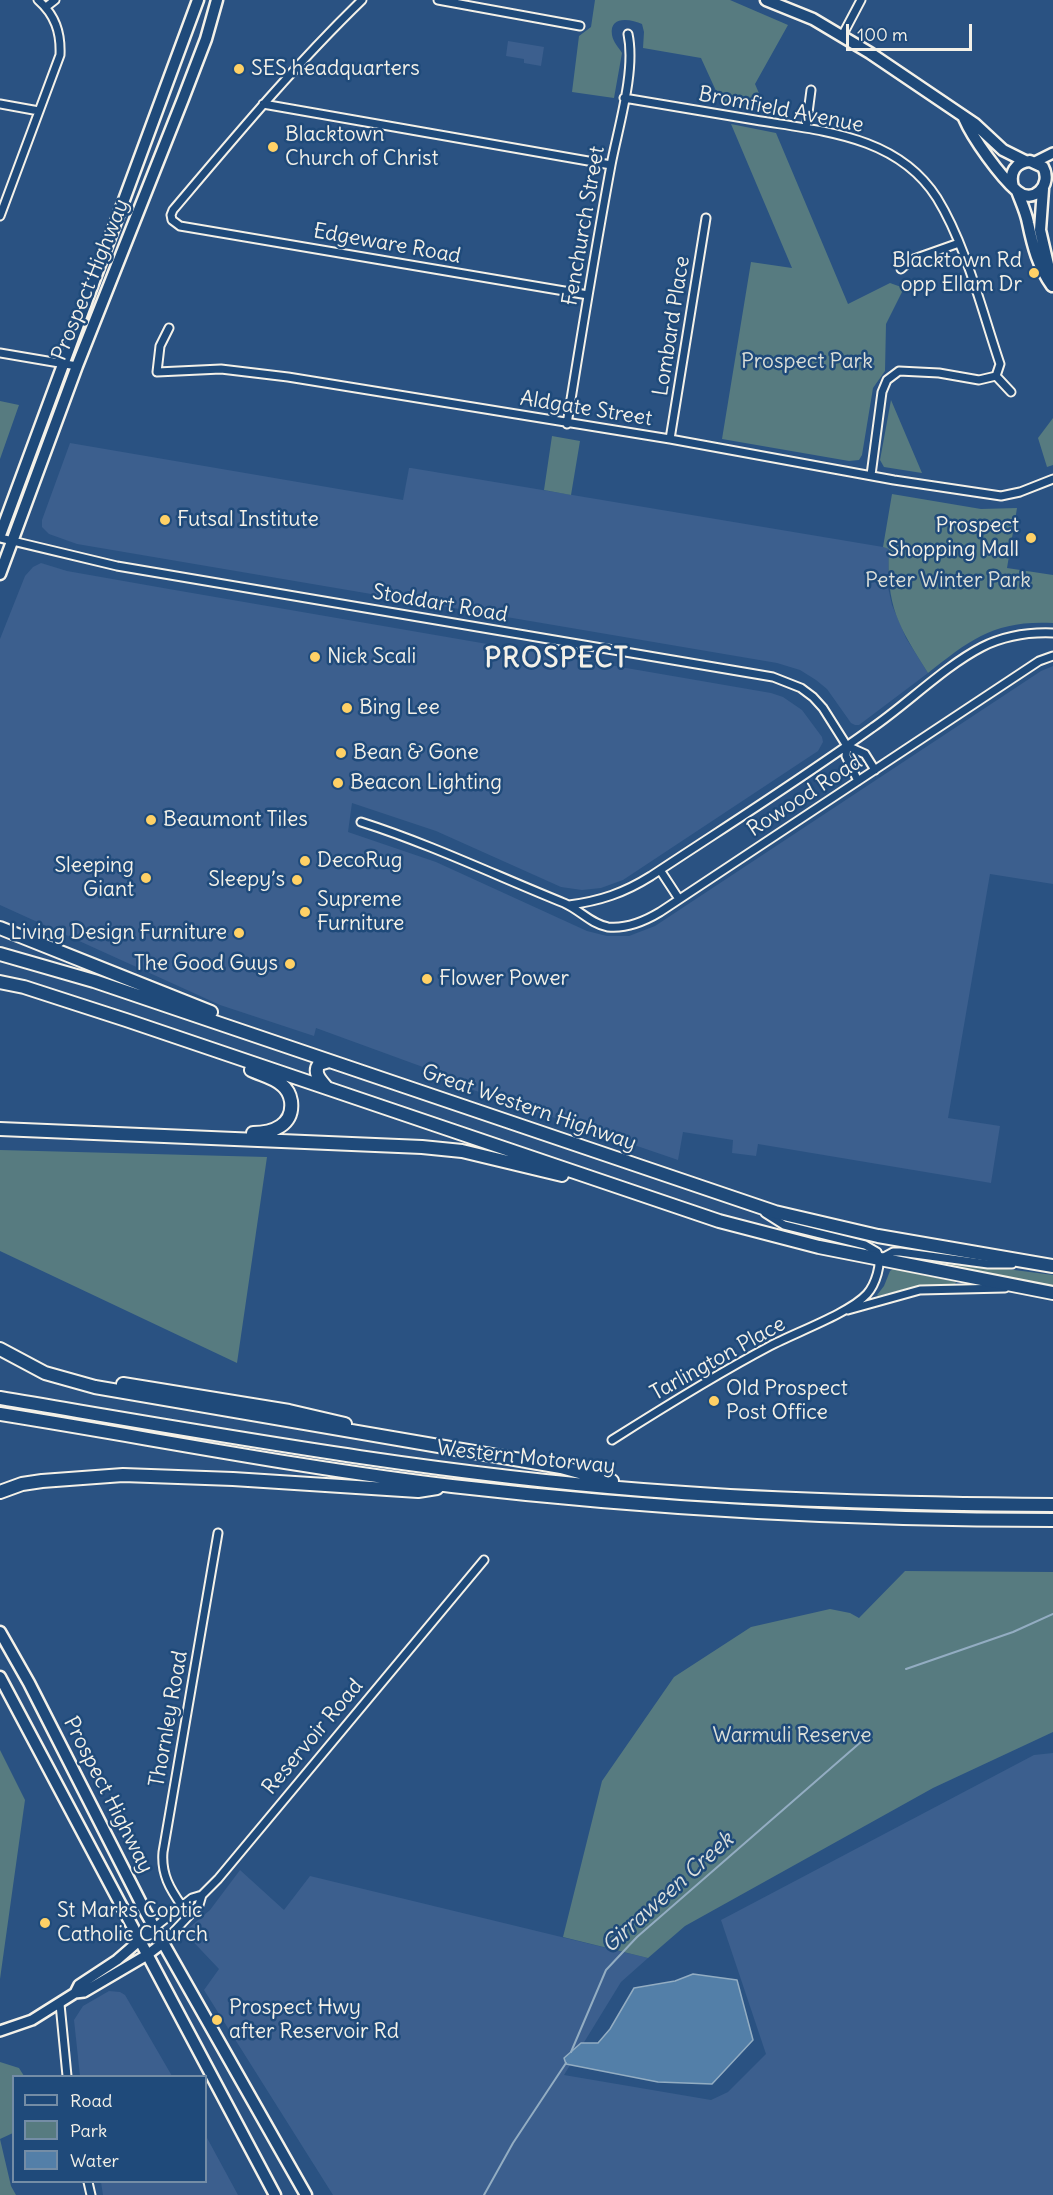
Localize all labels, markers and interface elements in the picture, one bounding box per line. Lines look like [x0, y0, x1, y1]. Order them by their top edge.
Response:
scale bar [849, 12, 975, 50]
text: 100 m [857, 23, 908, 46]
place label: SES headquarters [251, 56, 420, 82]
marker: SES headquarters [232, 62, 246, 76]
street label: Bromfield Avenue [696, 82, 866, 138]
place label: Blacktown Church of Christ [285, 122, 439, 172]
marker: Blacktown Church of Christ [266, 140, 280, 154]
street label: Fenchurch Street [558, 144, 610, 308]
street label: Prospect Highway [47, 195, 135, 365]
street label: Edgeware Road [311, 219, 463, 269]
place label: Blacktown Rd opp Ellam Dr [892, 248, 1022, 298]
street label: Lombard Place [648, 254, 696, 398]
marker: Blacktown Rd opp Ellam Dr [1027, 266, 1041, 280]
park label: Prospect Park [741, 349, 873, 375]
street label: Aldgate Street [518, 386, 654, 432]
place label: Futsal Institute [177, 507, 319, 533]
marker: Futsal Institute [158, 513, 172, 527]
place label: Prospect Shopping Mall [888, 513, 1019, 563]
marker: Prospect Shopping Mall [1024, 531, 1038, 545]
park label: Peter Winter Park [865, 568, 1031, 594]
street label: Stoddart Road [370, 580, 510, 628]
district label: PROSPECT [485, 643, 629, 675]
place label: Nick Scali [327, 644, 416, 670]
marker: Nick Scali [308, 650, 322, 664]
place label: Bing Lee [359, 695, 440, 721]
marker: Bing Lee [340, 701, 354, 715]
place label: Bean & Gone [353, 740, 479, 766]
marker: Bean & Gone [334, 746, 348, 760]
street label: Rowood Road [743, 750, 867, 842]
place label: Beacon Lighting [350, 770, 502, 796]
marker: Beacon Lighting [331, 776, 345, 790]
place label: Beaumont Tiles [163, 807, 308, 833]
marker: Beaumont Tiles [144, 813, 158, 827]
place label: DecoRug [317, 848, 402, 874]
place label: Sleeping Giant [54, 853, 134, 903]
marker: DecoRug [298, 854, 312, 868]
place label: Sleepy’s [208, 867, 285, 893]
marker: Sleeping Giant [139, 871, 153, 885]
marker: Sleepy’s [290, 873, 304, 887]
place label: Supreme Furniture [317, 887, 404, 937]
marker: Supreme Furniture [298, 905, 312, 919]
place label: Living Design Furniture [10, 920, 227, 946]
marker: Living Design Furniture [232, 926, 246, 940]
place label: The Good Guys [134, 951, 278, 977]
marker: The Good Guys [283, 957, 297, 971]
place label: Flower Power [439, 966, 569, 992]
marker: Flower Power [420, 972, 434, 986]
street label: Great Western Highway [418, 1059, 640, 1157]
street label: Tarlington Place [646, 1312, 790, 1406]
place label: Old Prospect Post Office [726, 1376, 848, 1426]
marker: Old Prospect Post Office [707, 1394, 721, 1408]
street label: Western Motorway [435, 1436, 617, 1480]
street label: Thornley Road [145, 1649, 193, 1789]
street label: Reservoir Road [257, 1674, 369, 1800]
street label: Prospect Highway [58, 1713, 158, 1877]
park label: Warmuli Reserve [712, 1723, 872, 1749]
water label: Girraween Creek [597, 1827, 739, 1959]
place label: St Marks Coptic Catholic Church [57, 1898, 208, 1948]
marker: St Marks Coptic Catholic Church [38, 1916, 52, 1930]
place label: Prospect Hwy after Reservoir Rd [229, 1995, 399, 2045]
marker: Prospect Hwy after Reservoir Rd [210, 2013, 224, 2027]
legend [12, 2075, 207, 2183]
text: Road [70, 2089, 112, 2112]
text: Park [70, 2119, 107, 2142]
text: Water [70, 2149, 119, 2172]

